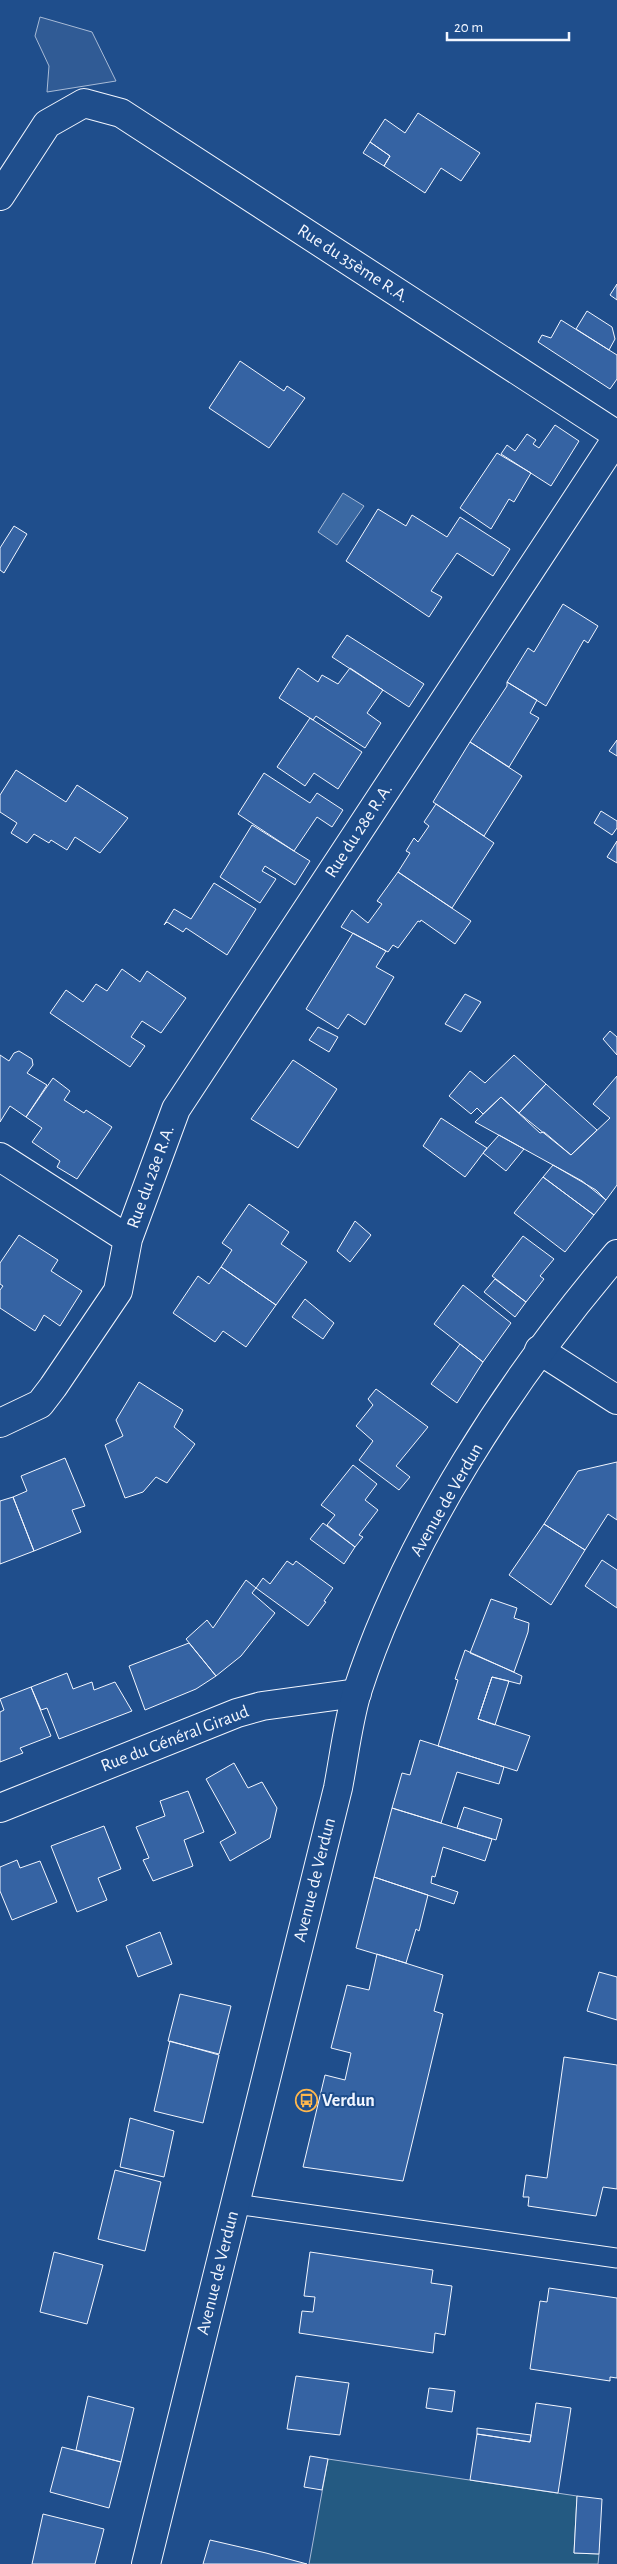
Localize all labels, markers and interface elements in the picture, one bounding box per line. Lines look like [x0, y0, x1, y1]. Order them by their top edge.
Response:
scale bar [447, 10, 570, 42]
text: 20 m [454, 20, 483, 35]
street label: Rue du 35ème R.A. [294, 221, 412, 307]
street label: Rue du 28e R.A. [322, 781, 396, 881]
street label: Rue du 28e R.A. [124, 1123, 178, 1231]
street label: Avenue de Verdun [407, 1440, 487, 1560]
street label: Rue du Général Giraud [99, 1702, 251, 1776]
street label: Avenue de Verdun [291, 1816, 339, 1944]
bus stop icon: Verdun [294, 2089, 318, 2113]
place label: Verdun [322, 2092, 375, 2110]
street label: Avenue de Verdun [194, 2209, 242, 2337]

